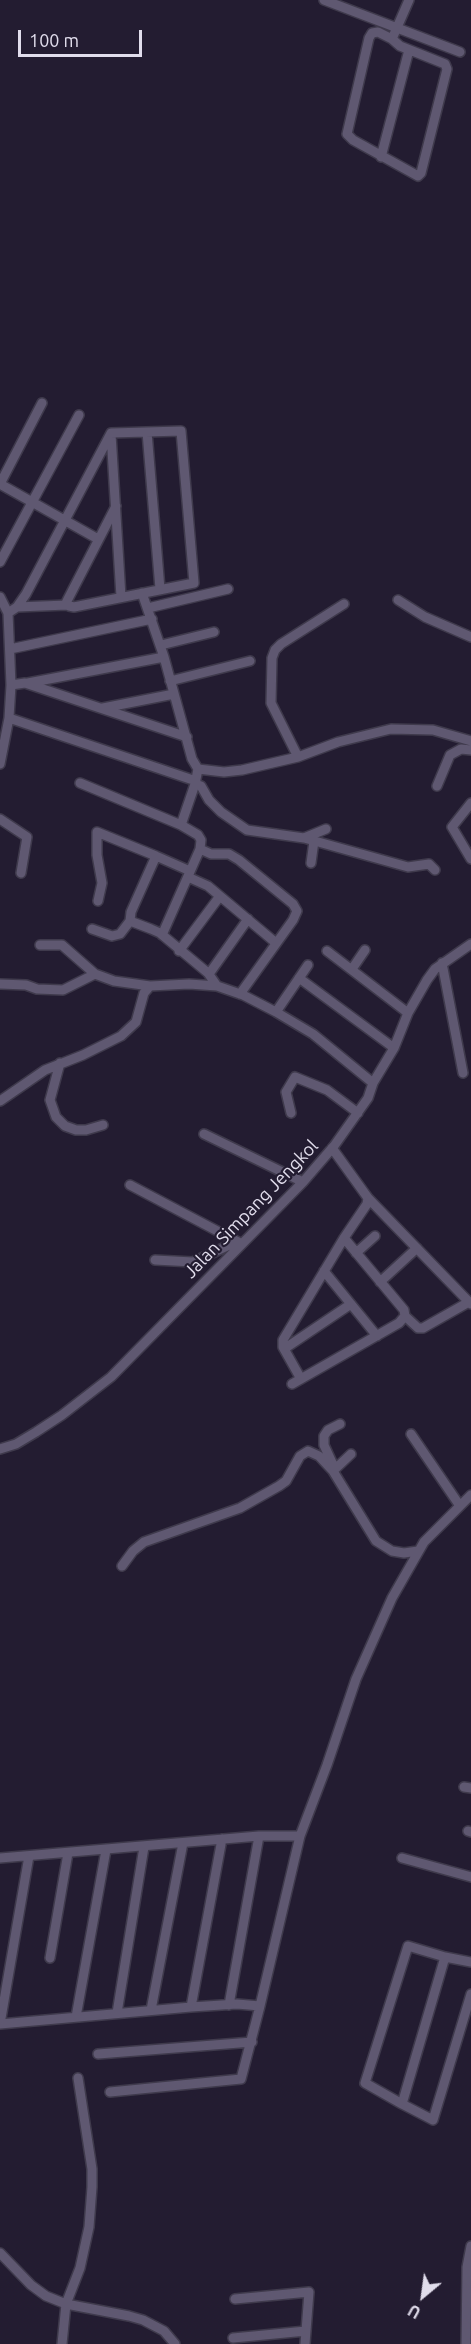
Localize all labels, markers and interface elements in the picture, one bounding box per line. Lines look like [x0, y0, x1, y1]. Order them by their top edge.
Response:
scale bar [21, 18, 146, 56]
text: 100 m [29, 30, 79, 50]
street label: Jalan Simpang Jengkol [179, 1135, 323, 1283]
north arrow [393, 2266, 453, 2326]
text: U [405, 2301, 424, 2322]

